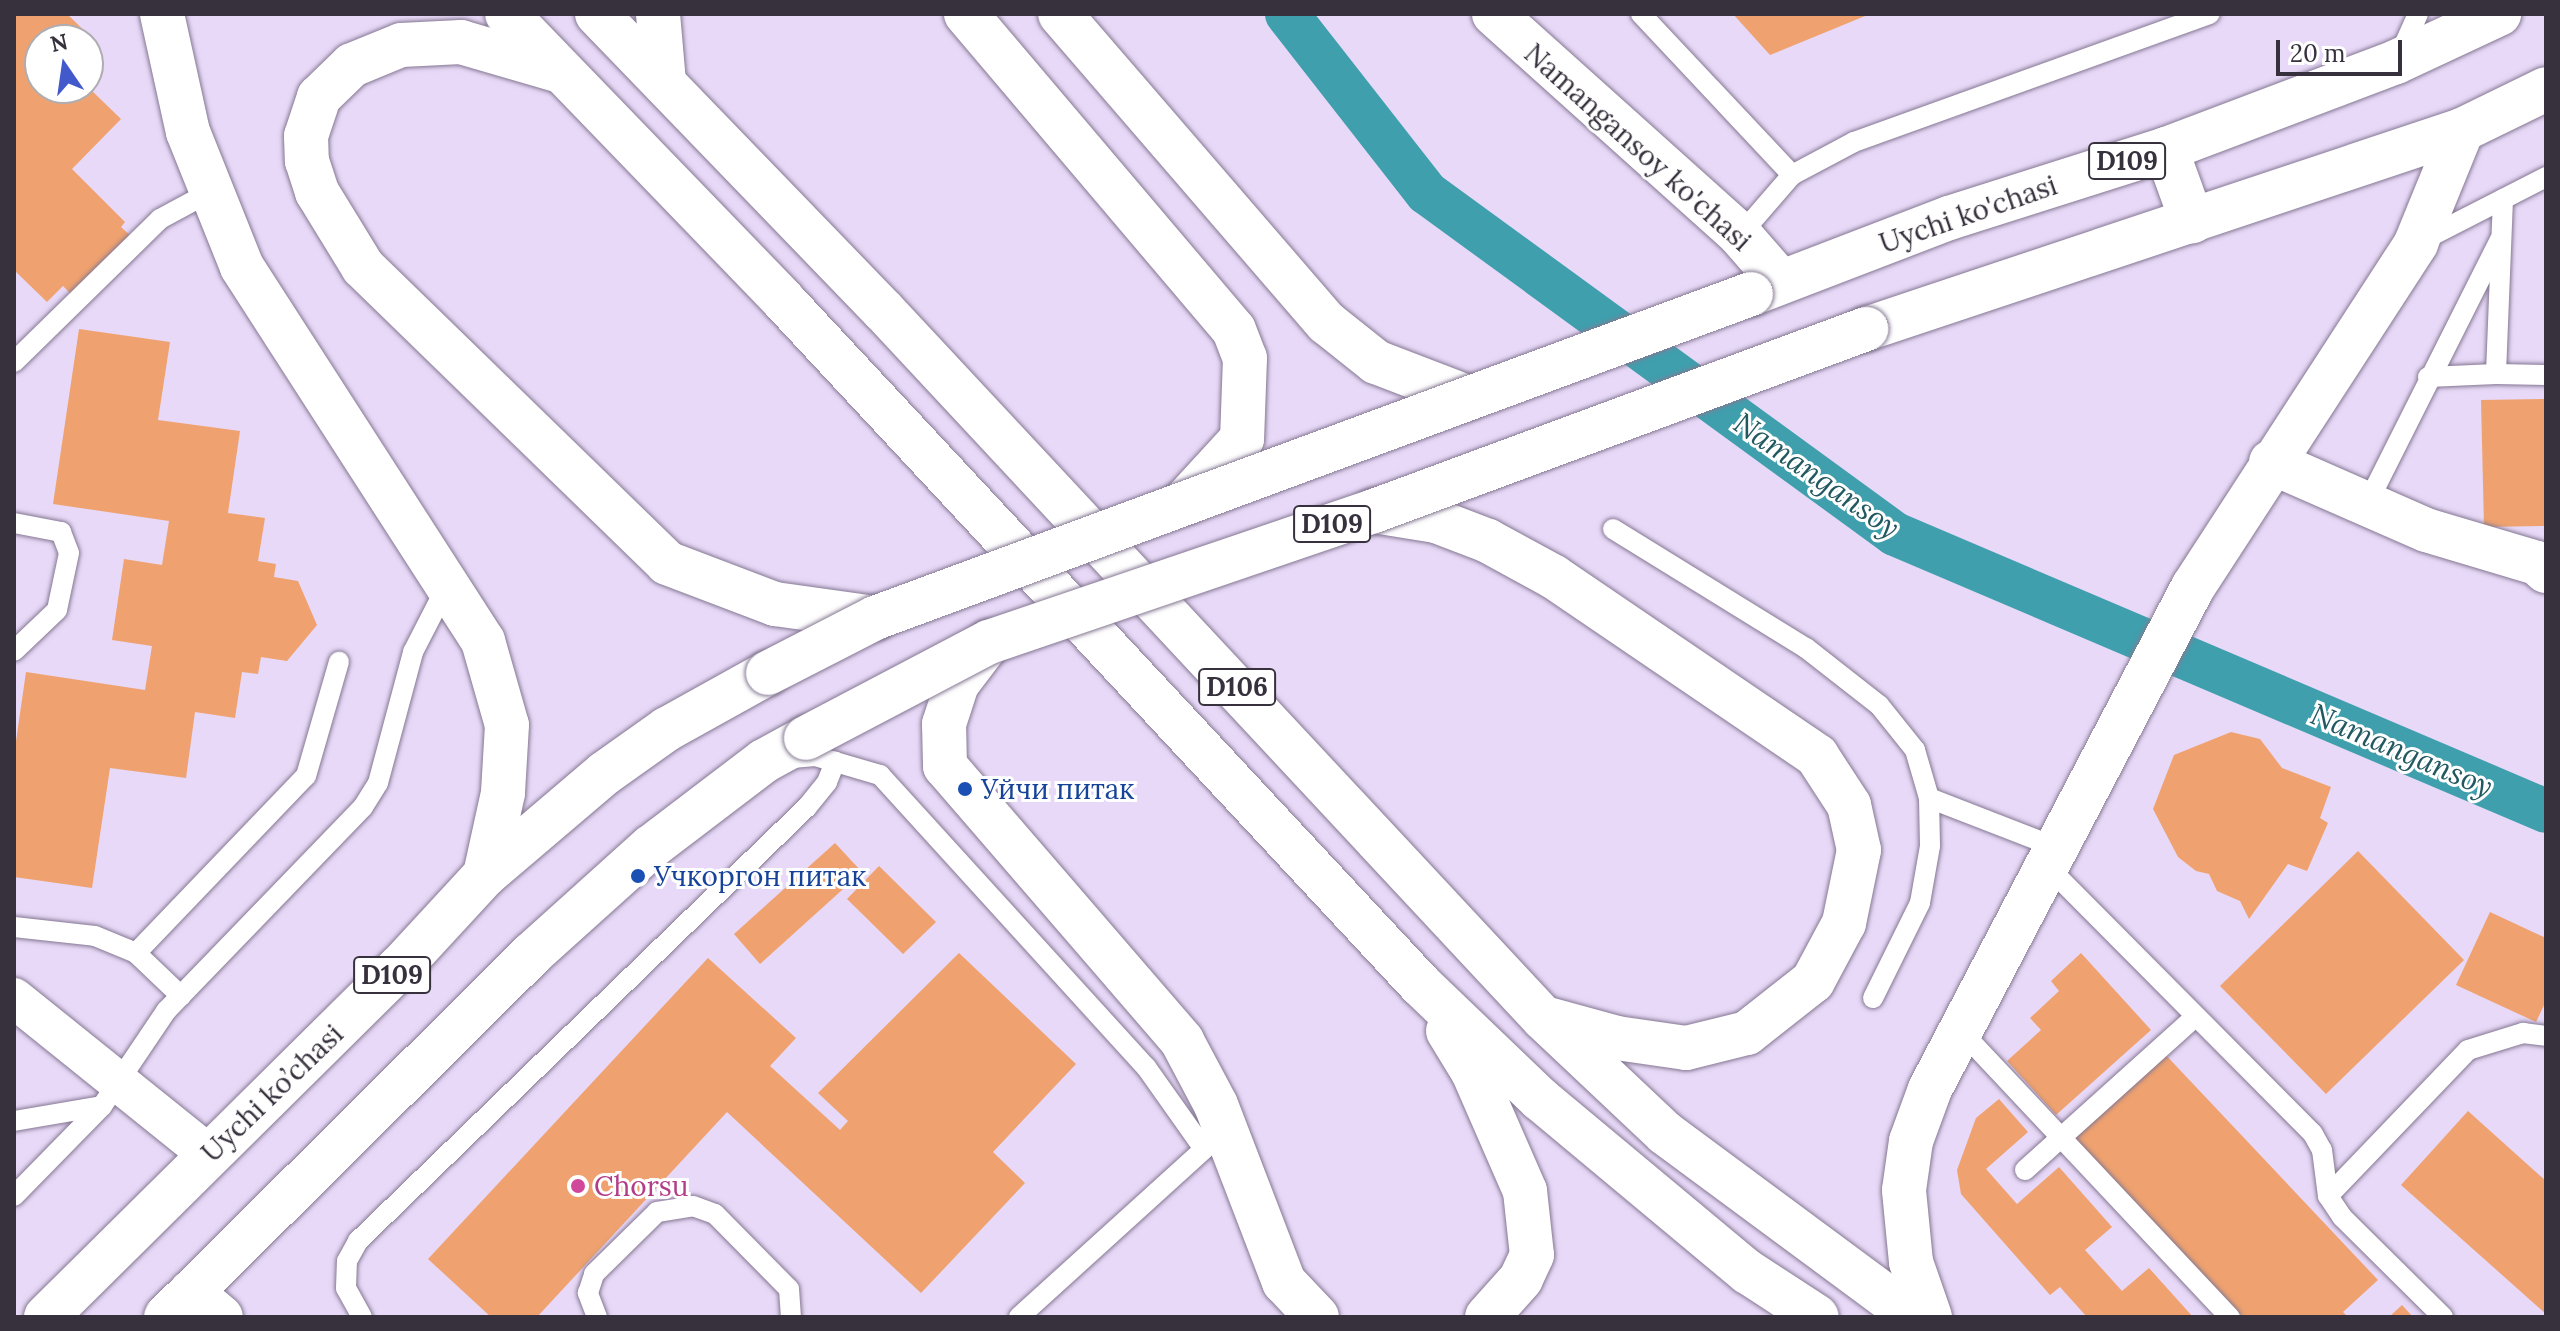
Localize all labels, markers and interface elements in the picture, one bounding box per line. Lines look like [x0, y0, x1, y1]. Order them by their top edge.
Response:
north arrow [24, 24, 104, 104]
scale bar [2280, 24, 2406, 74]
text: N [48, 27, 70, 58]
street label: Namangansoy ko'chasi [1518, 36, 1758, 258]
text: 20 m [2290, 38, 2346, 69]
road number: D109 [2087, 139, 2167, 183]
street label: Uychi ko'chasi [1875, 168, 2061, 260]
water label: Namangansoy [1727, 405, 1907, 545]
road number: D109 [1292, 502, 1372, 546]
road number: D106 [1197, 665, 1277, 709]
water label: Namangansoy [2306, 695, 2498, 805]
place label: Уйчи питак [981, 772, 1134, 806]
marker: Уйчи питак [956, 780, 974, 798]
place label: Учкоргон питак [654, 859, 866, 893]
marker: Учкоргон питак [629, 867, 647, 885]
road number: D109 [352, 953, 432, 997]
street label: Uychi ko’chasi [194, 1017, 350, 1169]
place label: Chorsu [594, 1169, 689, 1203]
marker: Chorsu [569, 1177, 587, 1195]

